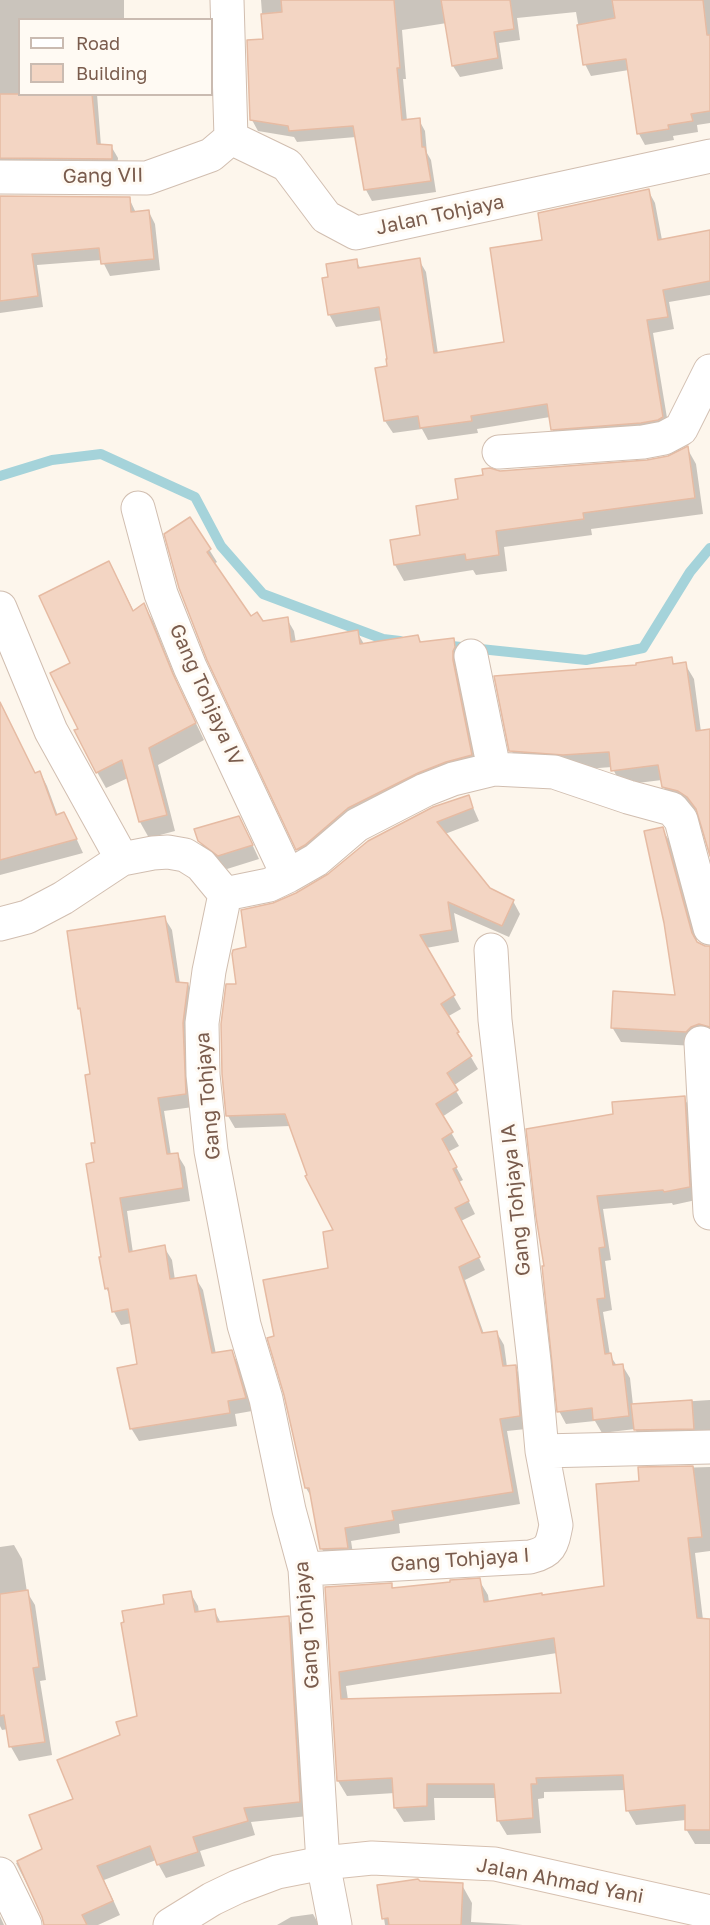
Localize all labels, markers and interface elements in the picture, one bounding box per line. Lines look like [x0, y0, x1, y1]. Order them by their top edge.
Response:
legend [18, 18, 213, 96]
text: Road [76, 32, 120, 54]
text: Building [76, 62, 147, 84]
street label: Gang VII [62, 163, 144, 189]
street label: Jalan Tohjaya [374, 190, 506, 240]
street label: Gang Tohjaya IV [164, 620, 248, 770]
street label: Gang Tohjaya [190, 1031, 226, 1161]
street label: Gang Tohjaya IA [496, 1123, 536, 1277]
street label: Gang Tohjaya I [390, 1543, 530, 1577]
street label: Gang Tohjaya [289, 1560, 325, 1690]
street label: Jalan Ahmad Yani [474, 1853, 646, 1909]

